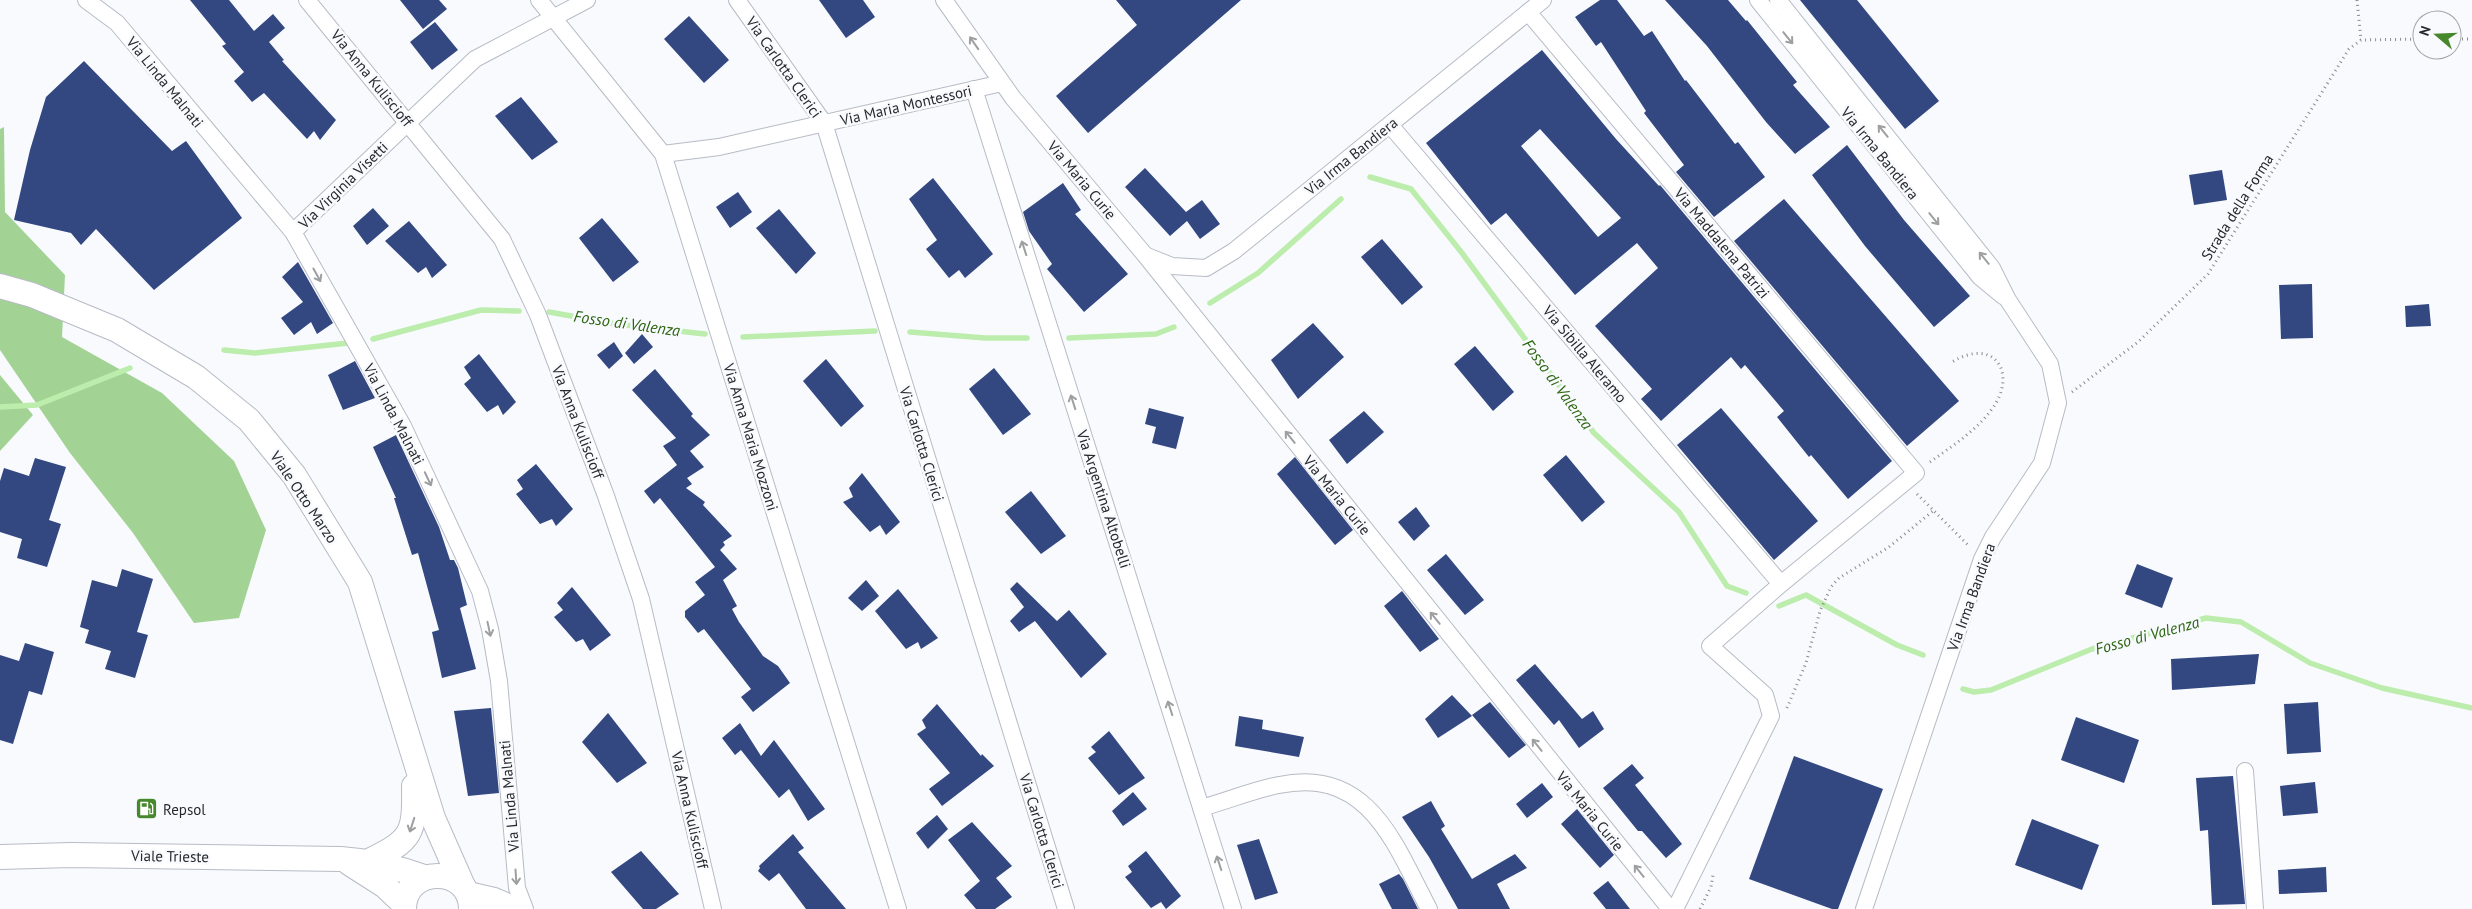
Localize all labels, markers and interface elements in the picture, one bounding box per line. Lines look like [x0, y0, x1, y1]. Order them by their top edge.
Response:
north arrow [2412, 10, 2462, 60]
street label: Via Carlotta Clerici [741, 12, 826, 121]
text: N [2415, 23, 2435, 38]
street label: Via Anna Kuliscioff [326, 25, 418, 132]
one-way arrow [1783, 31, 1794, 44]
street label: Via Linda Malnati [122, 32, 208, 131]
one-way arrow [969, 36, 979, 50]
street label: Via Maria Montessori [837, 81, 974, 130]
street label: Via Irma Bandiera [1836, 102, 1923, 203]
street label: Via Irma Bandiera [1300, 113, 1401, 200]
one-way arrow [1877, 125, 1888, 138]
street label: Via Maria Curie [1043, 136, 1120, 223]
street label: Via Virginia Visetti [294, 137, 392, 233]
street label: Strada della Forma [2197, 150, 2277, 264]
street label: Via Maddalena Patrizi [1669, 183, 1774, 302]
one-way arrow [1928, 213, 1939, 226]
one-way arrow [1019, 240, 1028, 256]
one-way arrow [1979, 252, 1990, 265]
one-way arrow [312, 267, 322, 282]
street label: Via Sibilla Aleramo [1538, 301, 1631, 407]
water label: Fosso di Valenza [572, 306, 682, 340]
water label: Fosso di Valenza [1518, 335, 1598, 433]
street label: Via Linda Malnati [359, 359, 429, 468]
street label: Via Anna Maria Mozzoni [719, 360, 782, 513]
street label: Via Anna Kuliscioff [547, 362, 609, 482]
street label: Via Carlotta Clerici [895, 383, 949, 504]
one-way arrow [1068, 395, 1077, 411]
street label: Via Argentina Altobelli [1072, 427, 1135, 570]
one-way arrow [1284, 430, 1295, 443]
street label: Viale Otto Marzo [266, 446, 342, 547]
street label: Via Maria Curie [1298, 451, 1375, 539]
one-way arrow [424, 471, 433, 486]
street label: Via Irma Bandiera [1942, 540, 1999, 655]
water label: Fosso di Valenza [2093, 611, 2202, 659]
one-way arrow [1429, 612, 1440, 625]
one-way arrow [485, 620, 495, 636]
one-way arrow [1164, 700, 1174, 716]
street label: Via Linda Malnati [495, 739, 523, 854]
one-way arrow [1531, 739, 1542, 752]
street label: Via Anna Kuliscioff [667, 748, 713, 872]
street label: Via Maria Curie [1551, 767, 1628, 855]
street label: Via Carlotta Clerici [1015, 770, 1069, 891]
fuel station icon: Repsol [135, 797, 159, 821]
place label: Repsol [163, 800, 206, 819]
one-way arrow [407, 816, 416, 832]
street label: Viale Trieste [130, 846, 209, 866]
one-way arrow [1213, 855, 1223, 871]
one-way arrow [1634, 865, 1645, 878]
one-way arrow [512, 869, 521, 885]

